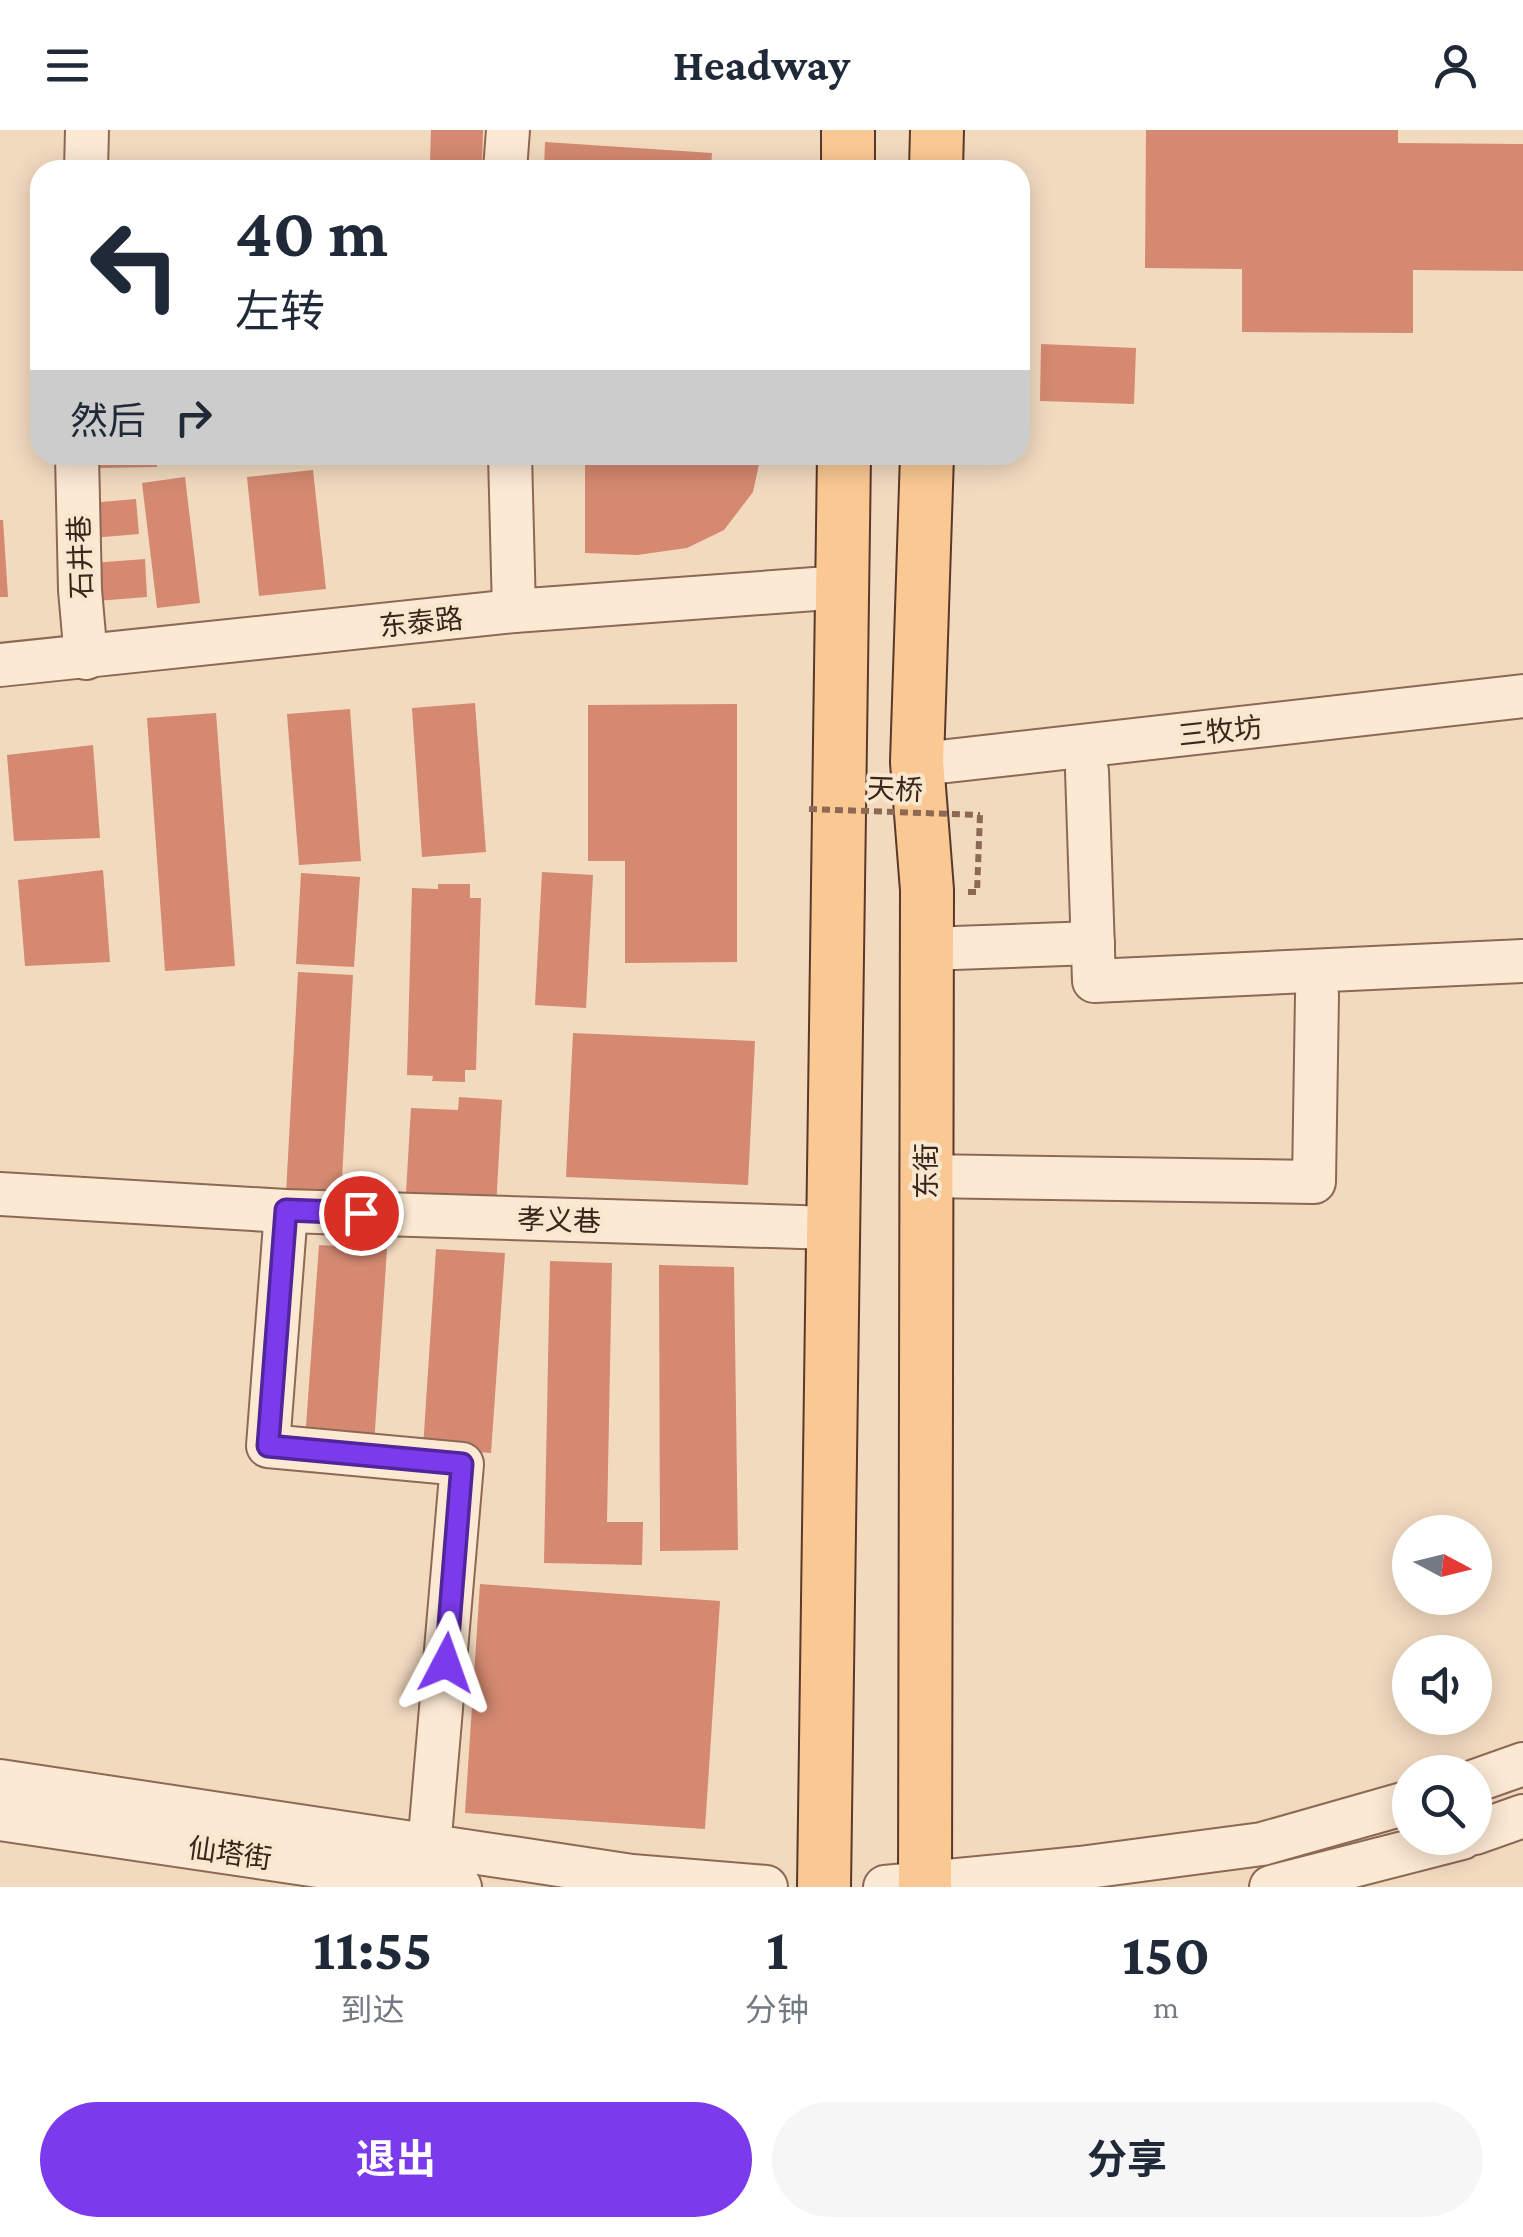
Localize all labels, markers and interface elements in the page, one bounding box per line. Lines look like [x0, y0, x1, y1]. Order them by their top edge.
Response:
icon: menu [40, 38, 95, 93]
icon: person [1428, 38, 1483, 93]
text: Headway [673, 40, 850, 90]
text: 40 m [235, 193, 388, 271]
icon: left [70, 200, 200, 330]
text: 左转 [235, 287, 325, 337]
icon: right [166, 390, 221, 445]
text: 然后 [70, 400, 146, 442]
street label: 石井巷 [64, 514, 97, 600]
street label: 东泰路 [378, 603, 464, 642]
street label: 三牧坊 [1177, 712, 1263, 751]
street label: 天桥 [866, 773, 924, 806]
street label: 东街 [911, 1143, 942, 1199]
pin [319, 1171, 404, 1256]
icon: arrive [334, 1186, 389, 1241]
street label: 孝义巷 [516, 1204, 602, 1237]
north arrow [1392, 1515, 1492, 1615]
map controls [1392, 1515, 1492, 1855]
position arrow [394, 1611, 498, 1715]
button: sound [1392, 1635, 1492, 1735]
button: search [1392, 1755, 1492, 1855]
street label: 仙塔街 [186, 1832, 274, 1875]
text: 11:55 [313, 1915, 432, 1982]
text: 1 [766, 1915, 788, 1982]
text: 150 [1122, 1920, 1210, 1987]
text: m [1153, 1989, 1179, 2025]
text: 到达 [341, 1992, 405, 2028]
text: 分钟 [745, 1992, 809, 2028]
button: 退出 [40, 2102, 752, 2217]
button: 分享 [772, 2102, 1483, 2217]

